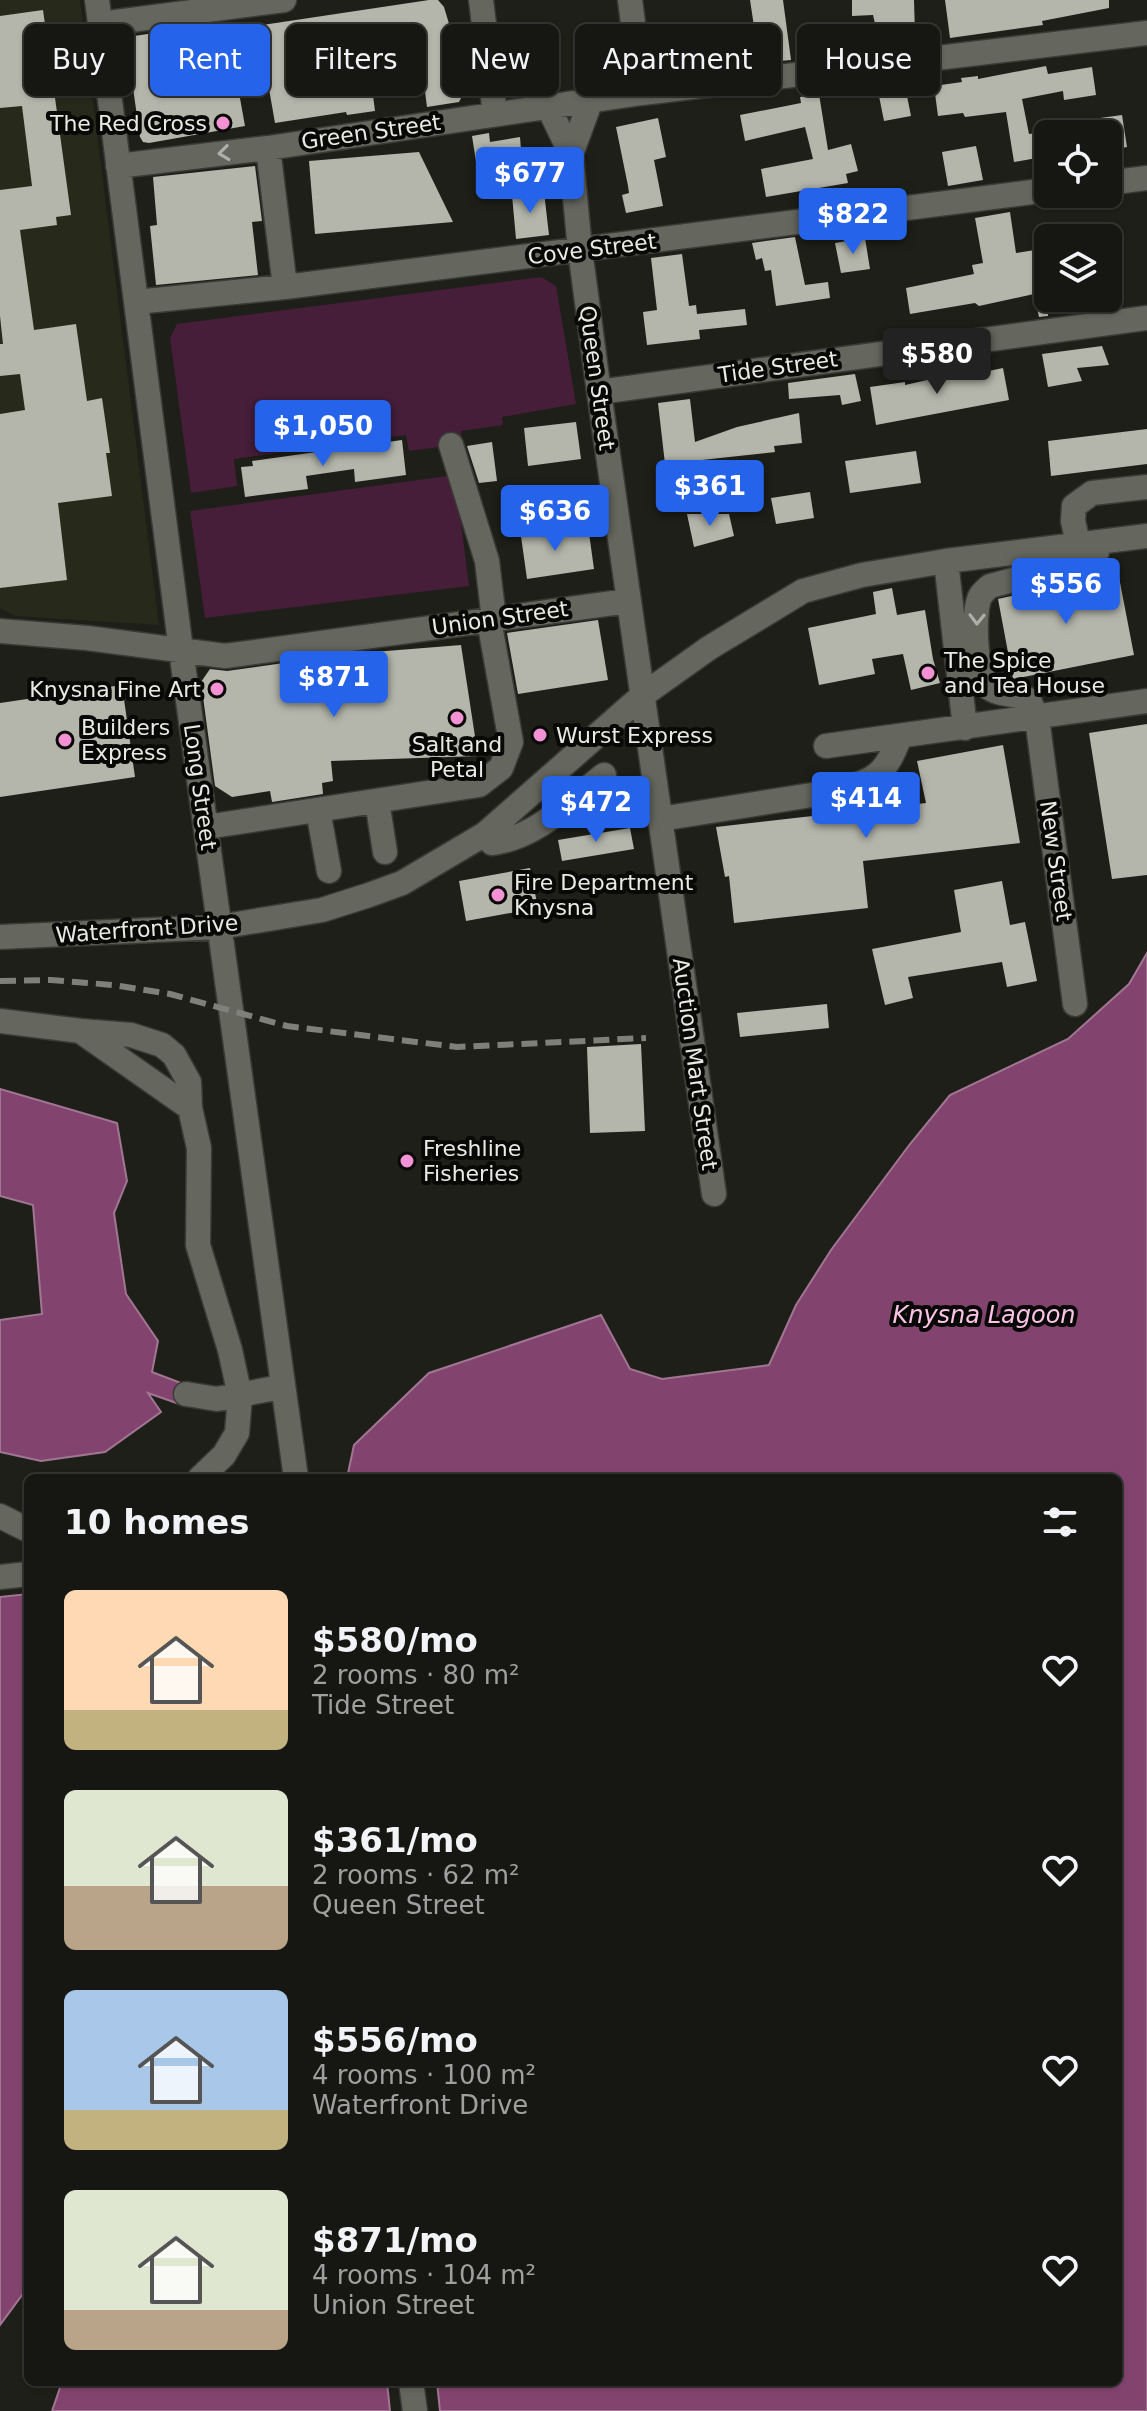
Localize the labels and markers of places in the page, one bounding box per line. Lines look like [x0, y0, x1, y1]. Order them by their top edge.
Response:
place label: The Red Cross [49, 111, 207, 136]
marker: The Red Cross [214, 114, 232, 132]
pin: $677 [483, 147, 577, 215]
pin: $822 [806, 188, 900, 256]
pin: $580 [890, 328, 984, 396]
pin: $1,050 [258, 400, 388, 468]
pin: $361 [663, 460, 757, 528]
pin: $636 [508, 485, 602, 553]
pin: $556 [1019, 558, 1113, 626]
place label: The Spice and Tea House [943, 648, 1105, 698]
pin: $871 [287, 651, 381, 719]
marker: The Spice and Tea House [919, 664, 937, 682]
place label: Knysna Fine Art [29, 677, 201, 702]
marker: Knysna Fine Art [208, 680, 226, 698]
marker: Salt and Petal [448, 709, 466, 727]
place label: Builders Express [81, 715, 170, 765]
place label: Wurst Express [556, 723, 713, 748]
marker: Wurst Express [531, 726, 549, 744]
marker: Builders Express [56, 731, 74, 749]
place label: Salt and Petal [412, 732, 502, 782]
pin: $414 [819, 772, 913, 840]
pin: $472 [549, 776, 643, 844]
place label: Fire Department Knysna [514, 870, 694, 920]
marker: Fire Department Knysna [489, 886, 507, 904]
place label: Freshline Fisheries [423, 1136, 521, 1186]
marker: Freshline Fisheries [398, 1152, 416, 1170]

